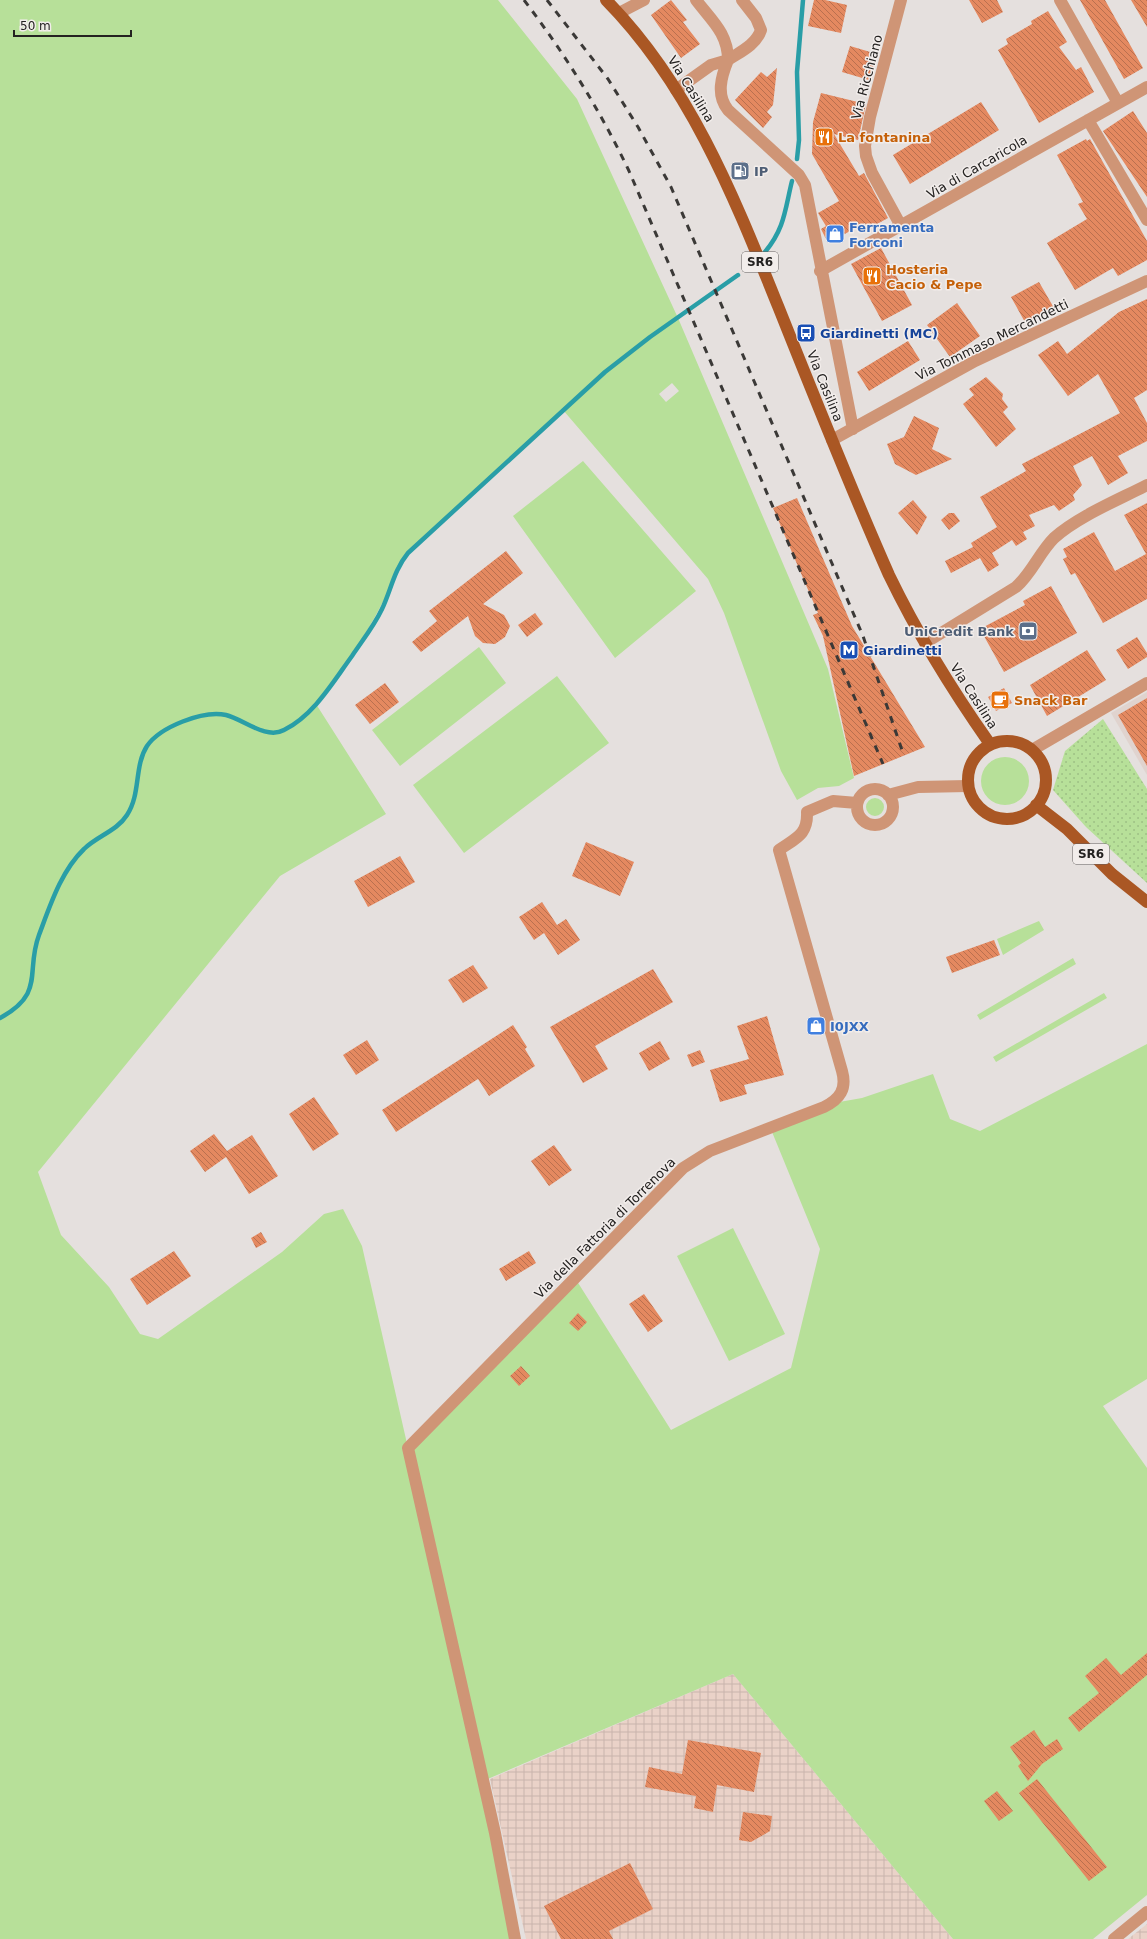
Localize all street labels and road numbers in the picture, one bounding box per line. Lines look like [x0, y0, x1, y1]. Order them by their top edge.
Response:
street label: Via Ricchiano [848, 33, 886, 121]
street label: Via Casilina [665, 53, 717, 125]
street label: Via di Carcaricola [924, 132, 1030, 202]
road number: SR6 [742, 252, 778, 272]
street label: Via Tommaso Mercandetti [913, 296, 1071, 384]
street label: Via Casilina [804, 348, 846, 424]
street label: Via Casilina [947, 660, 1001, 732]
road number: SR6 [1073, 844, 1109, 864]
street label: Via della Fattoria di Torrenova [531, 1154, 679, 1302]

